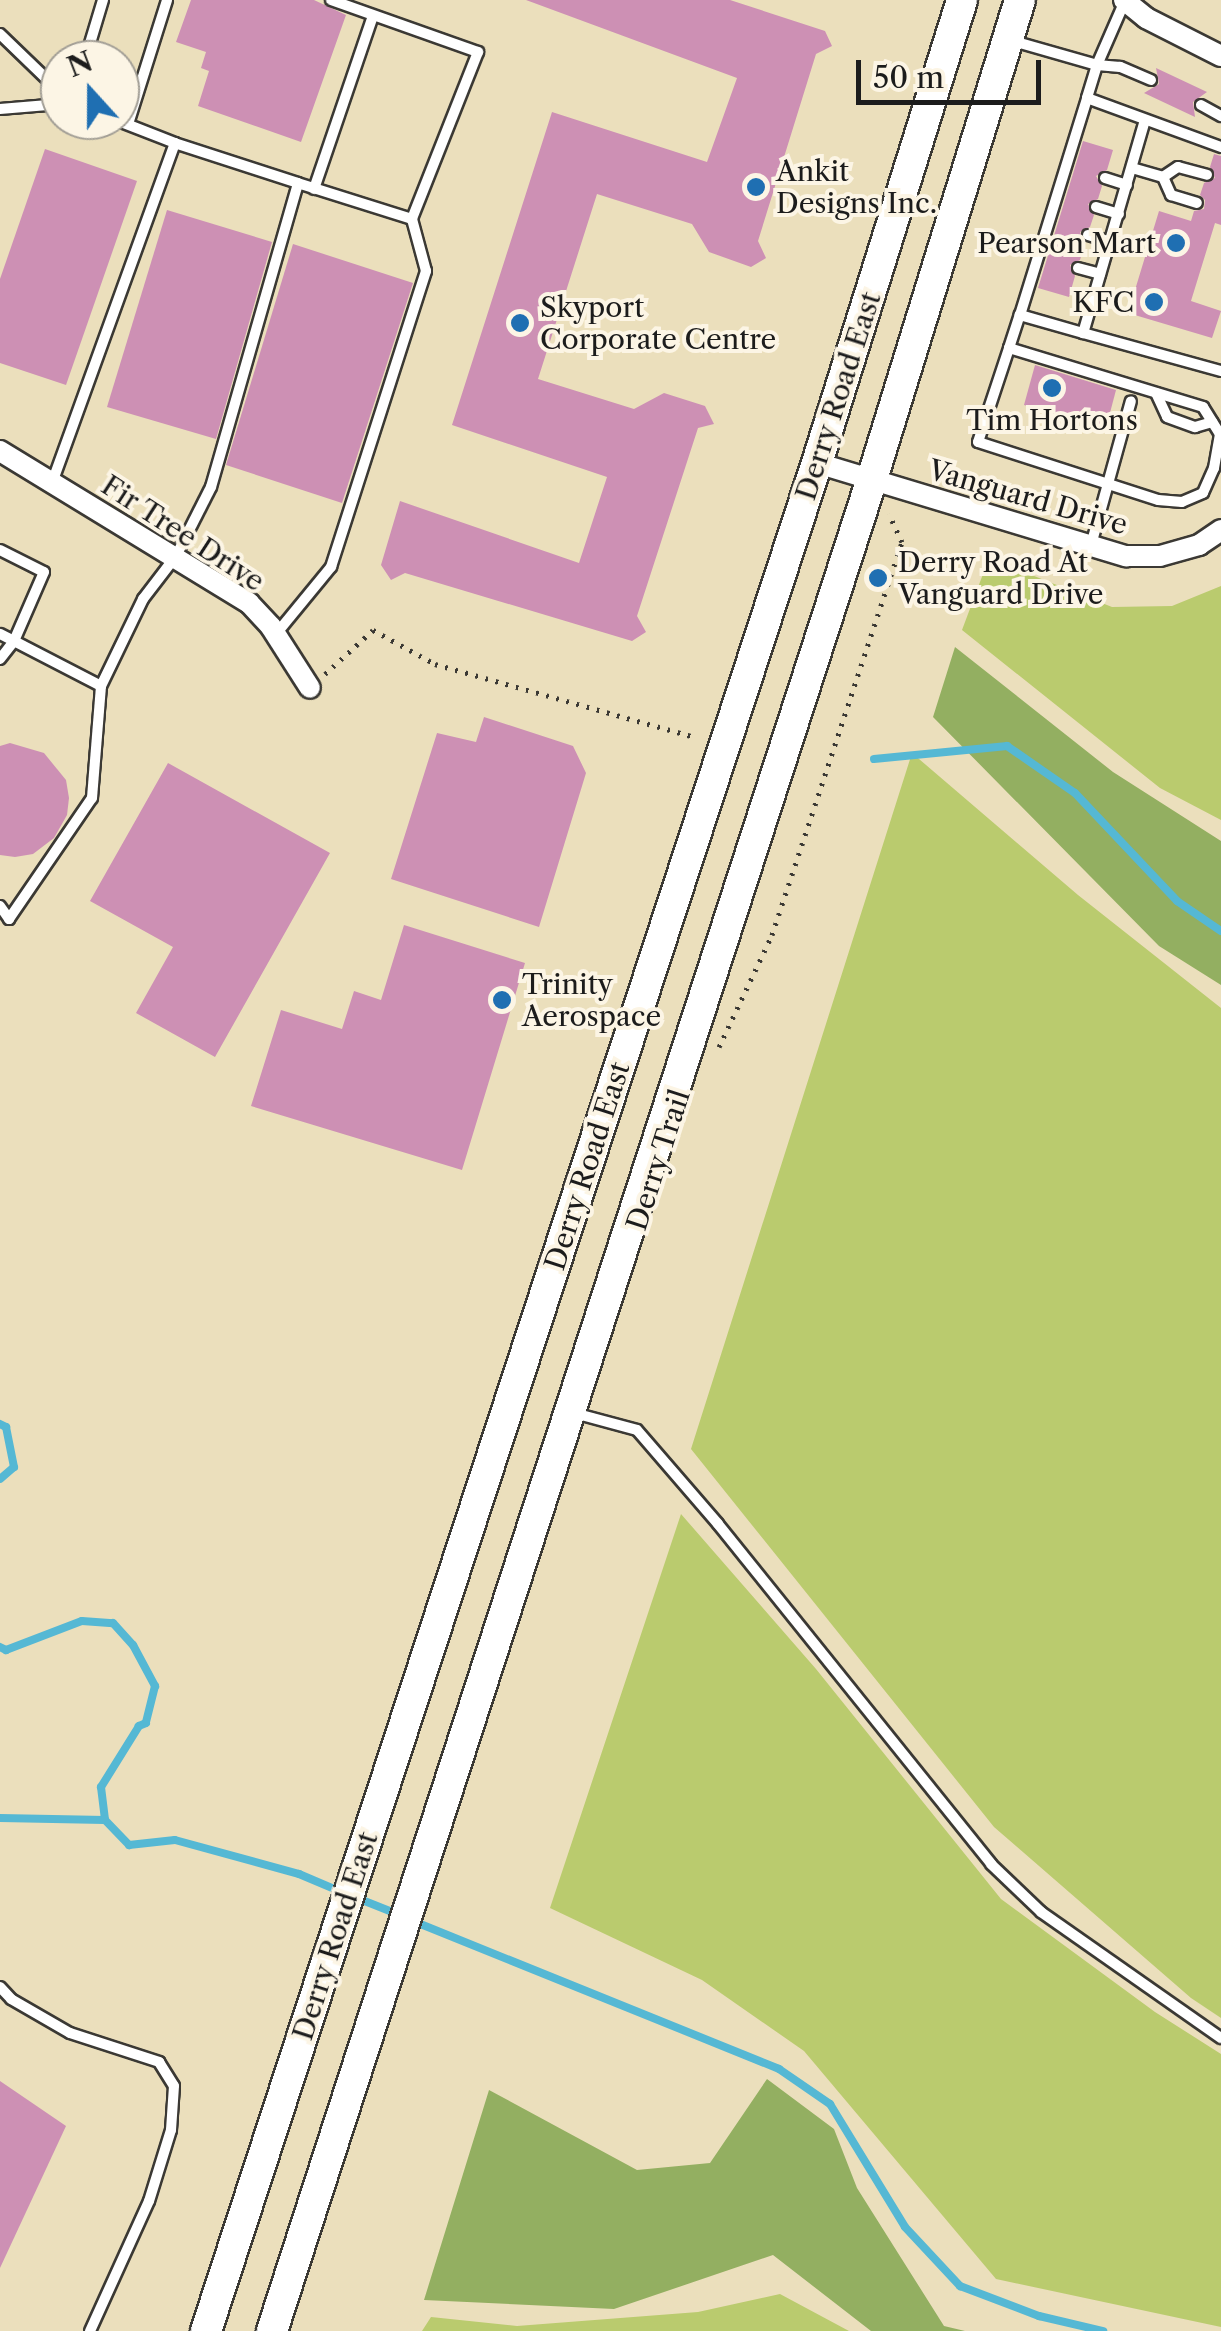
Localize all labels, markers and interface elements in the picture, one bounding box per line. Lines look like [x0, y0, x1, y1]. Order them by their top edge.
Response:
north arrow [40, 40, 140, 140]
scale bar [861, 40, 1046, 102]
text: N [63, 44, 97, 84]
text: 50 m [873, 59, 944, 96]
place label: Ankit Designs Inc. [776, 154, 937, 220]
marker: Ankit Designs Inc. [745, 176, 767, 198]
place label: Pearson Mart [977, 226, 1156, 260]
marker: Pearson Mart [1165, 232, 1187, 254]
place label: KFC [1072, 285, 1134, 319]
street label: Derry Road East [788, 287, 888, 505]
place label: Skyport Corporate Centre [540, 290, 776, 356]
marker: KFC [1143, 291, 1165, 313]
marker: Skyport Corporate Centre [509, 312, 531, 334]
marker: Tim Hortons [1041, 377, 1063, 399]
place label: Tim Hortons [966, 403, 1138, 437]
street label: Vanguard Drive [925, 453, 1131, 541]
street label: Fir Tree Drive [95, 468, 271, 598]
place label: Derry Road At Vanguard Drive [898, 545, 1103, 611]
marker: Derry Road At Vanguard Drive [867, 567, 889, 589]
place label: Trinity Aerospace [522, 967, 661, 1033]
marker: Trinity Aerospace [491, 989, 513, 1011]
street label: Derry Road East [537, 1057, 637, 1275]
street label: Derry Trail [619, 1085, 697, 1235]
street label: Derry Road East [285, 1827, 385, 2045]

